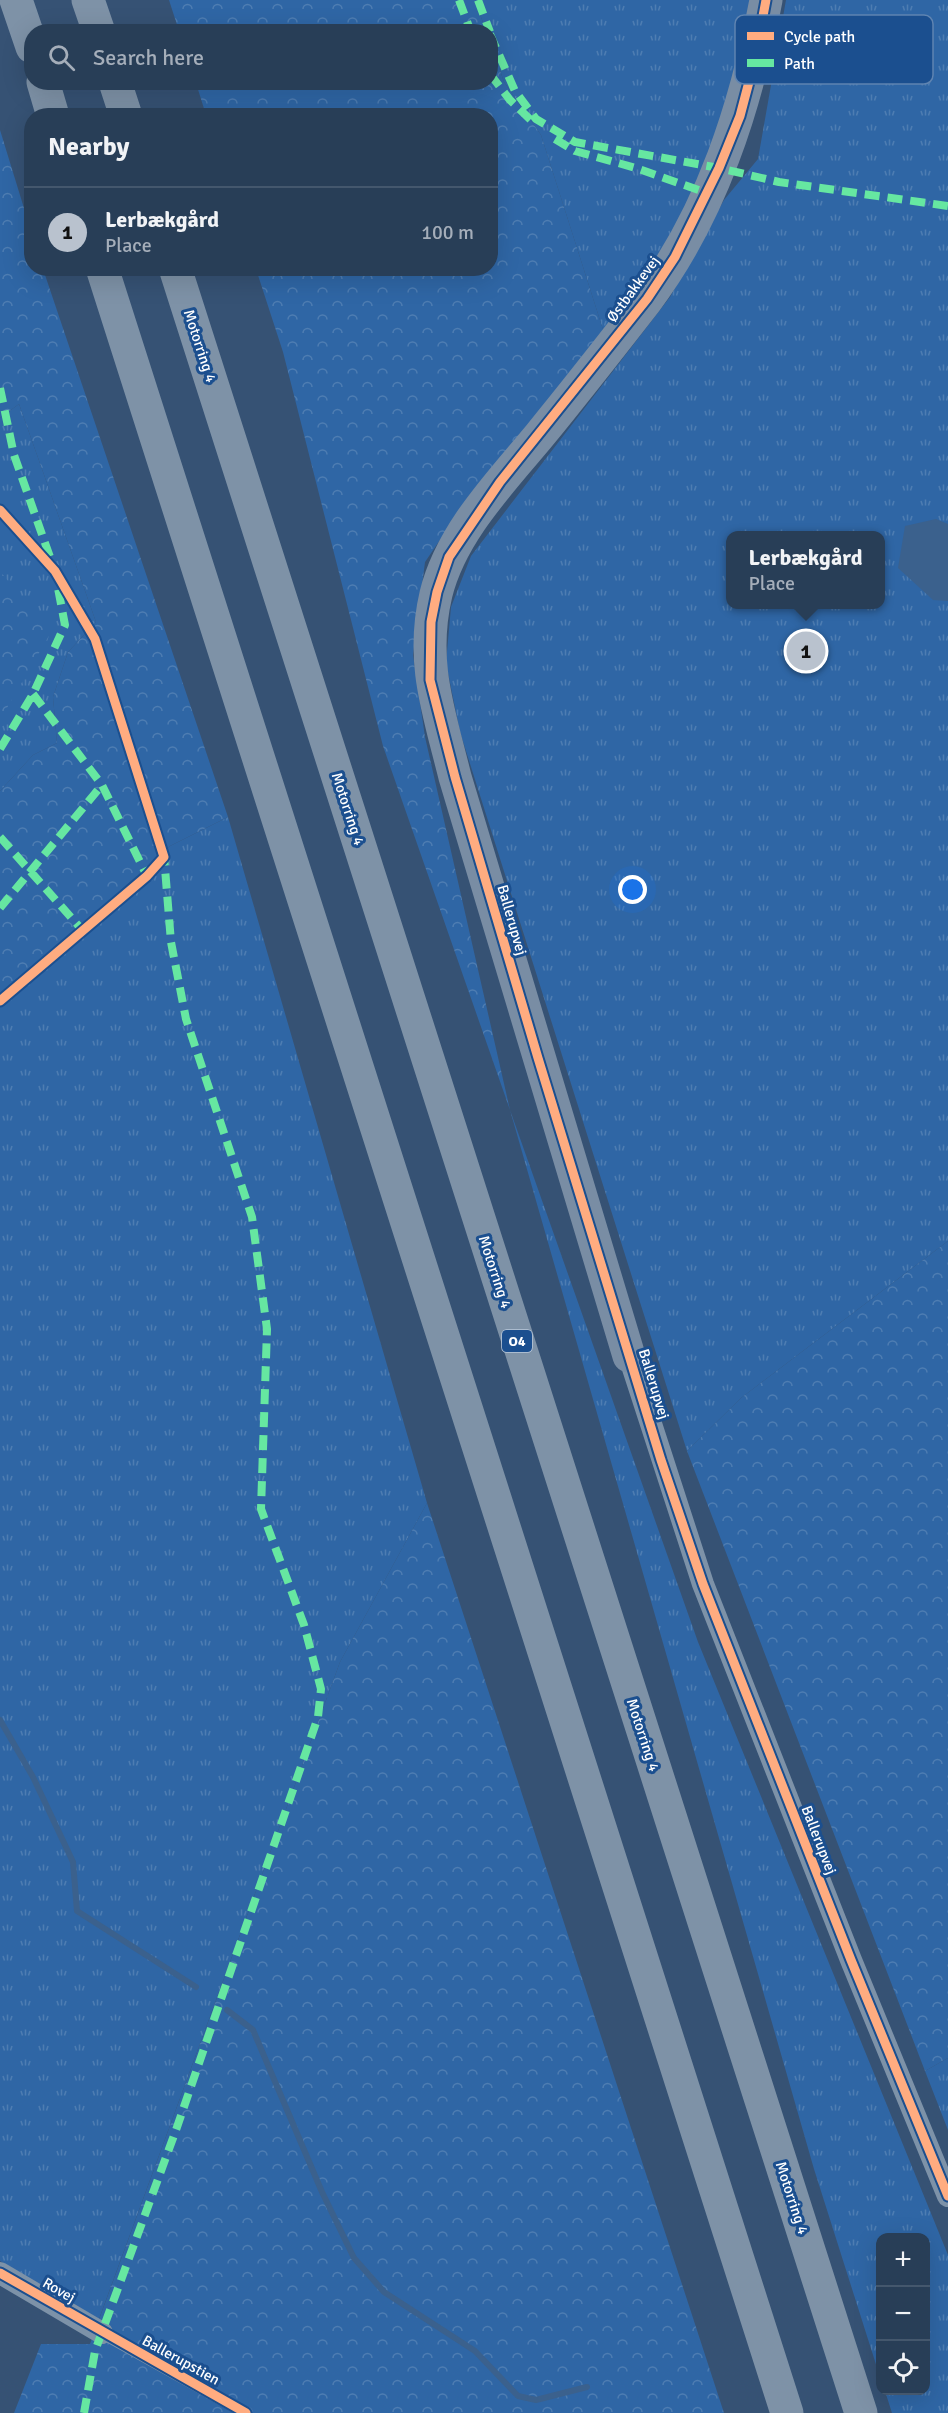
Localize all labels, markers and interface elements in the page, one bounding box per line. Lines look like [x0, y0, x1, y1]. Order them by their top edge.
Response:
legend [735, 15, 933, 84]
search box [24, 24, 498, 90]
text: Cycle path [784, 27, 855, 47]
icon: search [45, 41, 78, 74]
text: Search here [93, 44, 204, 71]
text: Path [784, 54, 815, 74]
text: Nearby [48, 131, 129, 163]
text: Lerbækgård [105, 206, 219, 233]
text: 1 [62, 220, 73, 245]
text: 100 m [421, 220, 474, 245]
text: Place [105, 233, 152, 258]
street label: Østbakkevej [603, 252, 663, 326]
street label: Motorring 4 [180, 307, 220, 385]
popup [726, 531, 885, 609]
text: Lerbækgård [748, 544, 863, 571]
text: Place [748, 571, 795, 596]
pin: 1 [786, 628, 826, 674]
street label: Motorring 4 [328, 770, 368, 848]
your location [618, 875, 647, 904]
street label: Ballerupvej [493, 883, 531, 957]
street label: Motorring 4 [475, 1233, 515, 1311]
road number: O4 [502, 1330, 532, 1352]
street label: Ballerupvej [635, 1347, 673, 1421]
street label: Motorring 4 [623, 1696, 663, 1774]
street label: Ballerupvej [798, 1803, 840, 1877]
street label: Motorring 4 [772, 2159, 812, 2237]
map controls [876, 2233, 930, 2395]
button: + [876, 2233, 930, 2287]
street label: Rovej [39, 2274, 79, 2306]
button: − [876, 2287, 930, 2341]
street label: Ballerupstien [139, 2331, 223, 2389]
button: locate [876, 2341, 930, 2395]

